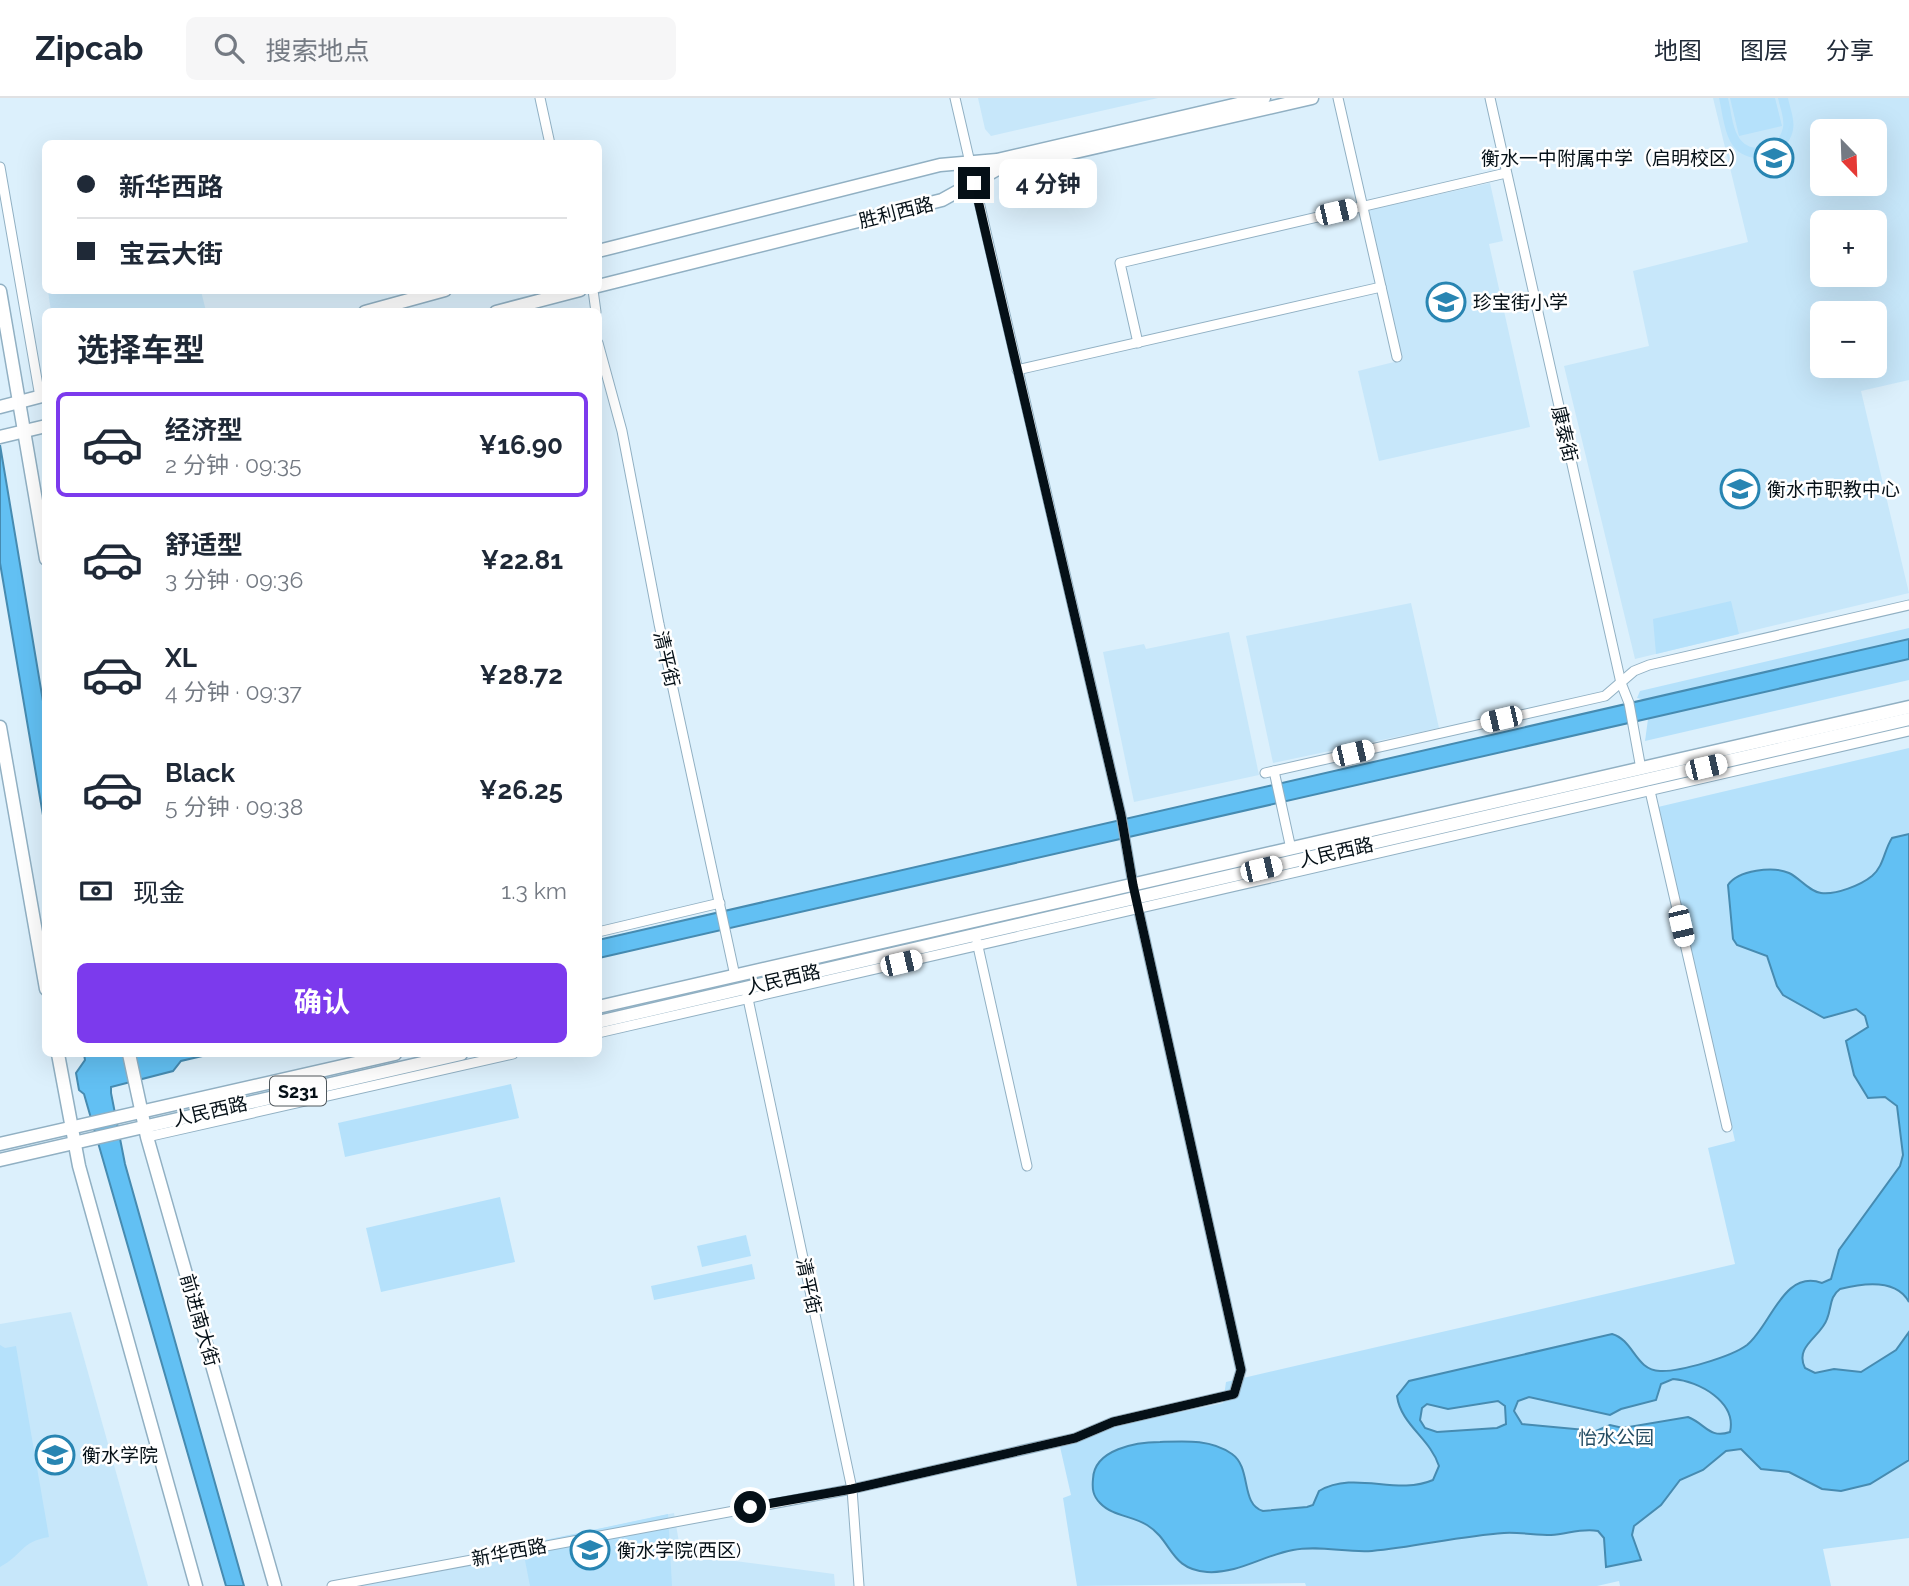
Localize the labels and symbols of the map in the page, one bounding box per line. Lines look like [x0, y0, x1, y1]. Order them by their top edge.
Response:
north arrow [1810, 119, 1886, 196]
school or university icon: 衡水一中附属中学（启明校区） [1753, 137, 1795, 179]
place label: 衡水一中附属中学（启明校区） [1481, 147, 1747, 169]
callout: 4 分钟 [998, 158, 1096, 208]
route end [958, 167, 990, 199]
street label: 胜利西路 [856, 192, 936, 232]
car [1314, 197, 1359, 227]
school or university icon: 珍宝街小学 [1425, 281, 1467, 323]
place label: 珍宝街小学 [1473, 291, 1568, 313]
street label: 康泰街 [1548, 404, 1582, 464]
school or university icon: 衡水市职教中心 [1719, 468, 1761, 510]
place label: 衡水市职教中心 [1767, 478, 1900, 500]
street label: 清平街 [650, 629, 684, 689]
car [1479, 704, 1524, 734]
car [1331, 738, 1376, 768]
car [1684, 752, 1729, 782]
street label: 人民西路 [1296, 833, 1376, 871]
car [1239, 854, 1284, 884]
car [1667, 903, 1696, 949]
car [879, 948, 924, 978]
street label: 人民西路 [743, 960, 823, 998]
road number: S231 [270, 1076, 326, 1106]
street label: 人民西路 [170, 1092, 250, 1130]
street label: 清平街 [792, 1256, 826, 1316]
street label: 前进南大街 [176, 1271, 224, 1369]
park label: 怡水公园 [1578, 1426, 1654, 1448]
school or university icon: 衡水学院 [34, 1434, 76, 1476]
place label: 衡水学院 [82, 1444, 158, 1466]
route start [734, 1491, 766, 1523]
school or university icon: 衡水学院(西区) [569, 1529, 611, 1571]
street label: 新华西路 [470, 1534, 548, 1570]
place label: 衡水学院(西区) [617, 1539, 741, 1561]

